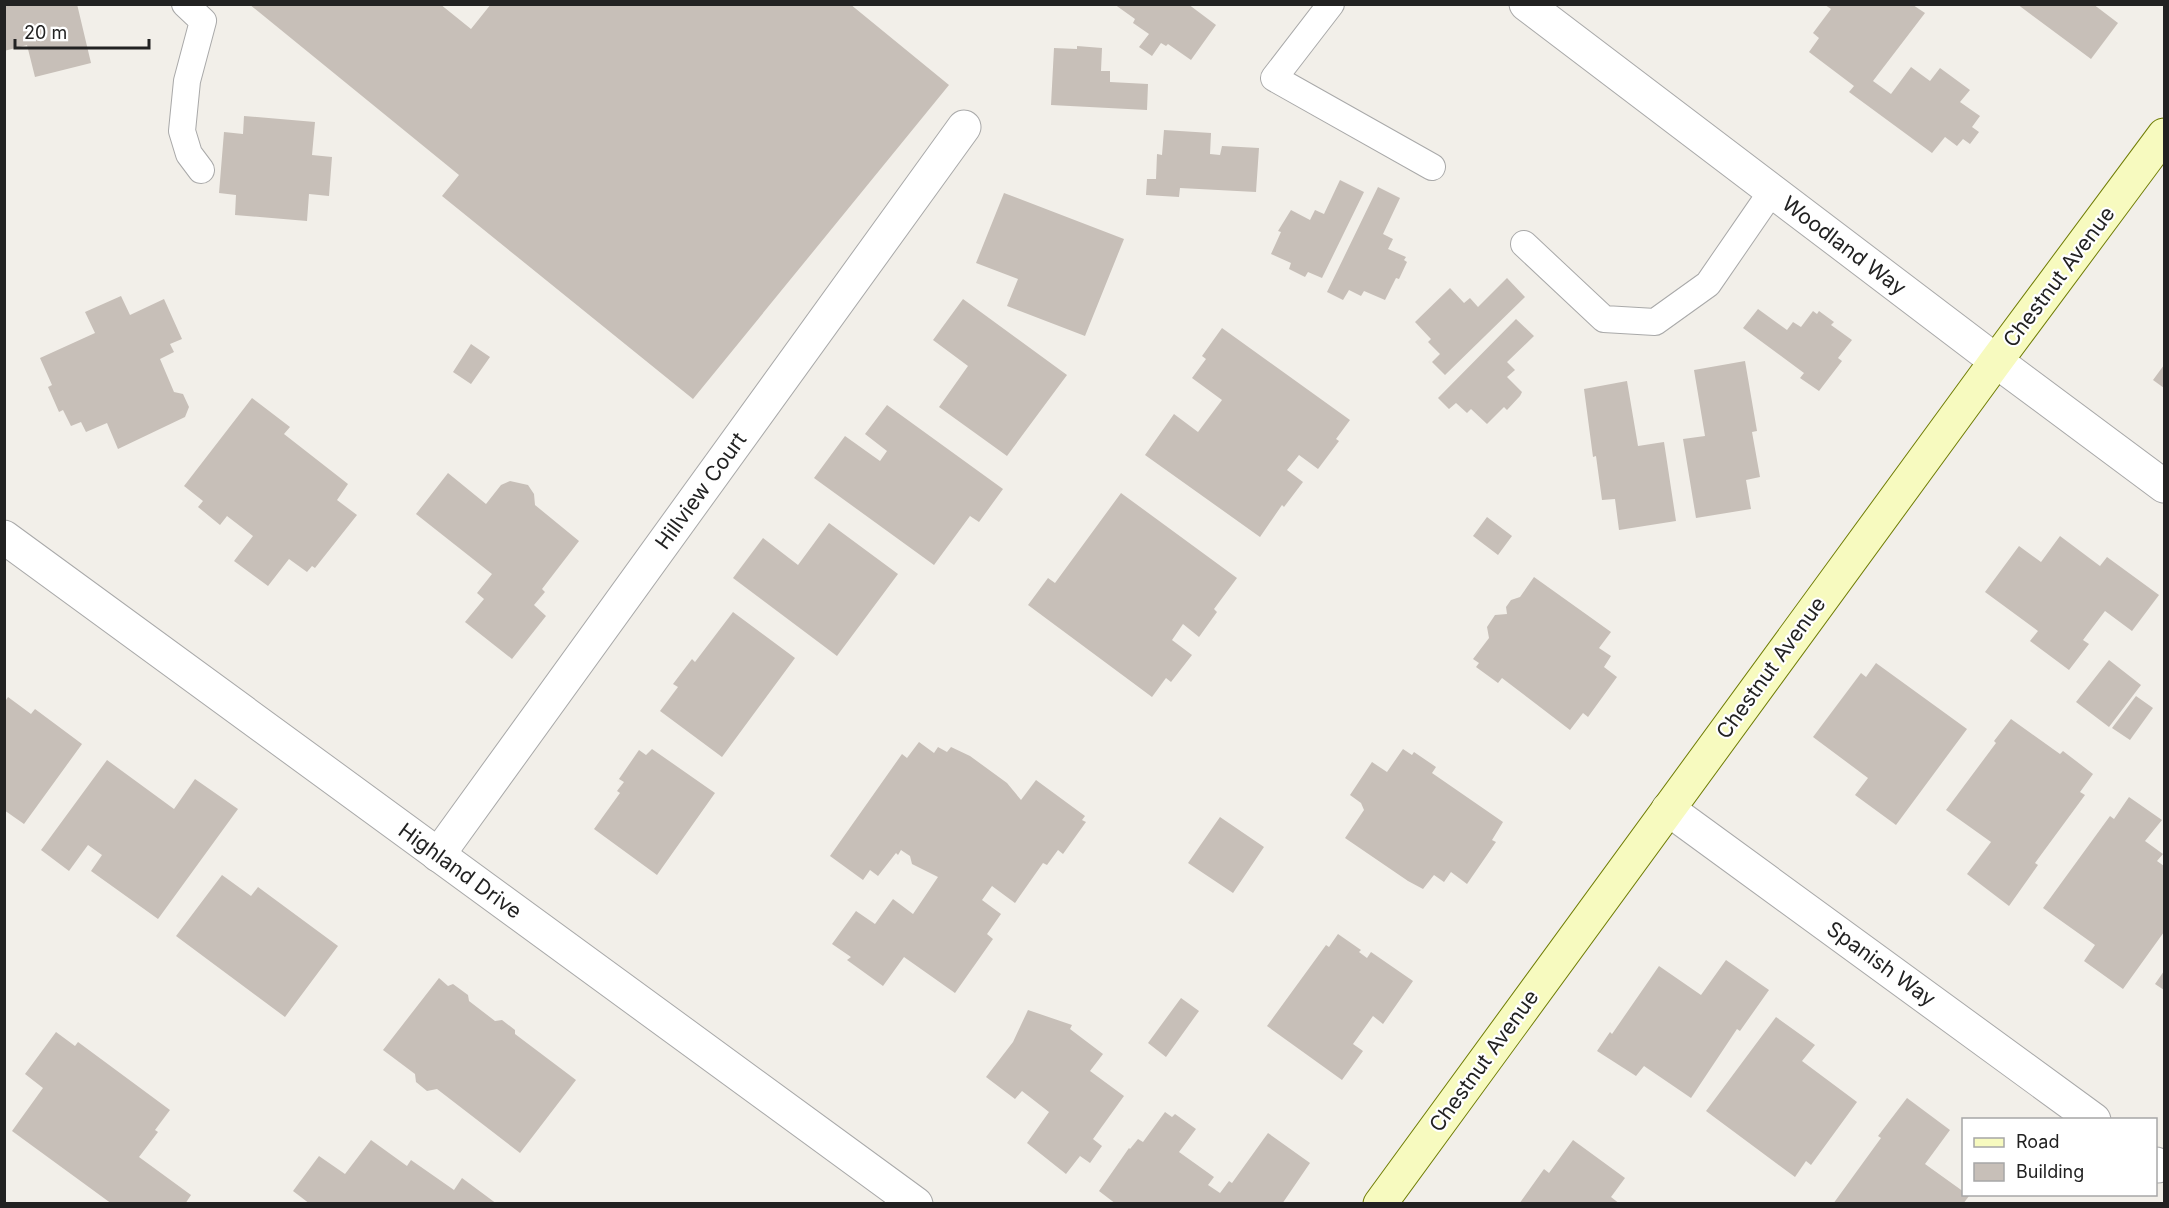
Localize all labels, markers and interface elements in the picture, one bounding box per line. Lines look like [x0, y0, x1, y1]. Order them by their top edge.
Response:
scale bar [15, 12, 148, 50]
text: 20 m [24, 22, 67, 43]
street label: Woodland Way [1777, 191, 1911, 300]
street label: Chestnut Avenue [1998, 202, 2120, 352]
street label: Hillview Court [650, 427, 751, 554]
street label: Chestnut Avenue [1711, 592, 1830, 744]
street label: Highland Drive [394, 818, 527, 924]
street label: Spanish Way [1822, 916, 1941, 1011]
street label: Chestnut Avenue [1424, 985, 1543, 1137]
legend [1962, 1118, 2157, 1196]
text: Road [2016, 1131, 2059, 1152]
text: Building [2016, 1161, 2084, 1182]

